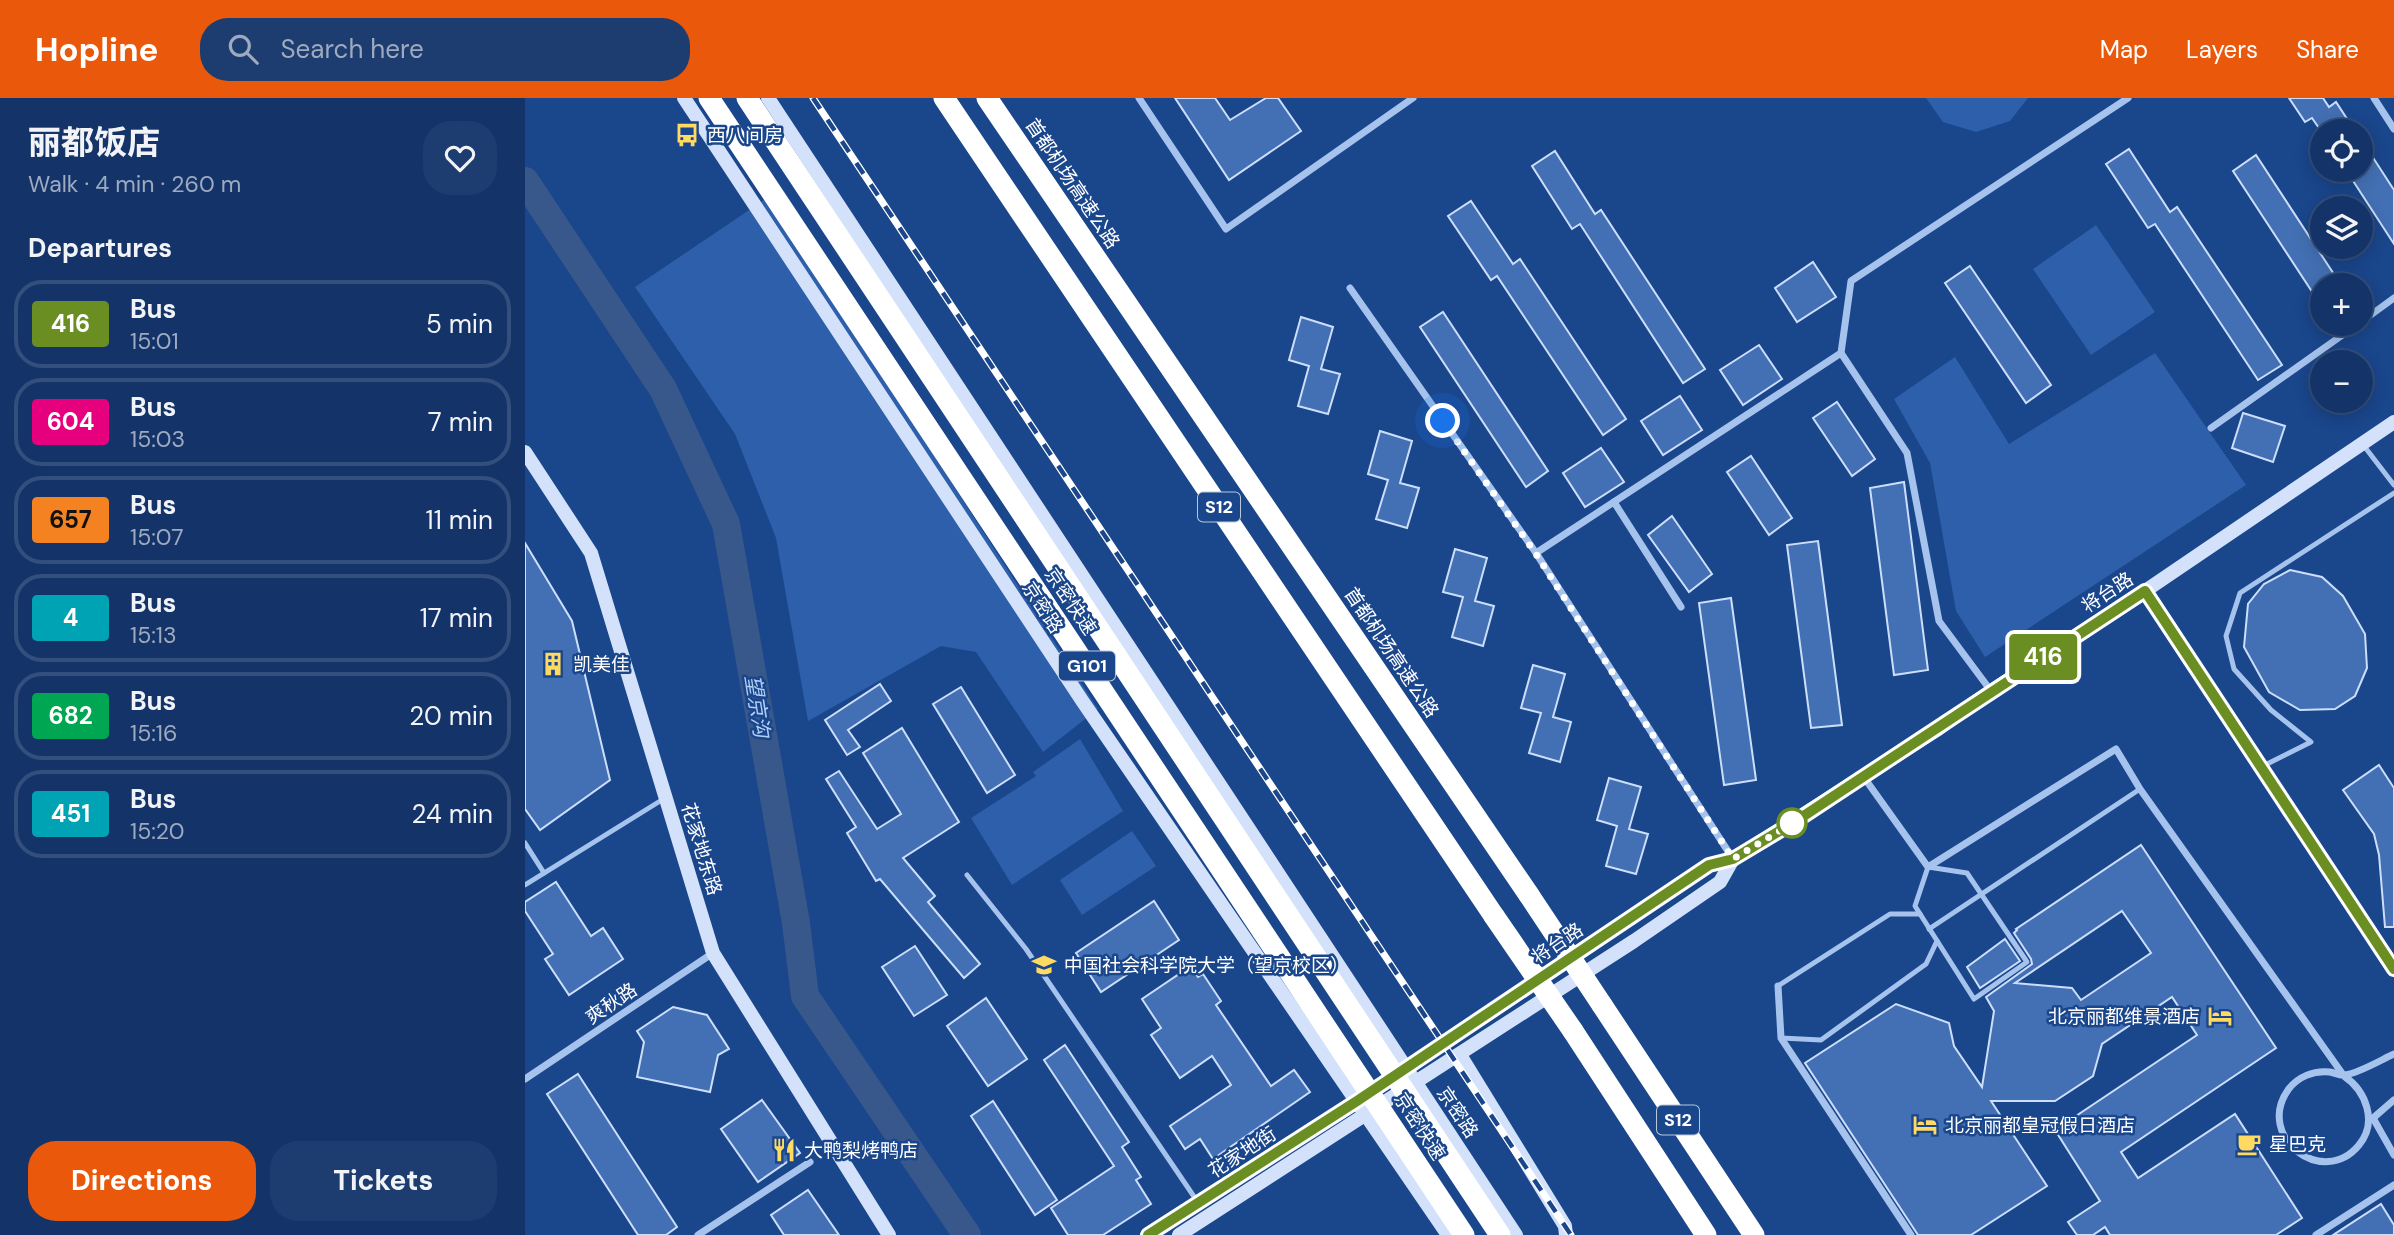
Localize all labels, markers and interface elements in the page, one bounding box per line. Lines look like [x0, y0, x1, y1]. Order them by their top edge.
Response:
search box [200, 18, 690, 81]
text: Hopline [35, 28, 158, 71]
icon: search [224, 30, 262, 68]
text: Search here [280, 32, 424, 66]
text: Map [2100, 34, 2148, 65]
text: Layers [2186, 34, 2258, 65]
text: Share [2296, 34, 2359, 65]
street label: 首都机场高速公路 [1020, 113, 1125, 253]
map controls [2310, 119, 2373, 413]
button: locate [2310, 119, 2373, 182]
text: 丽都饭店 [28, 121, 160, 164]
button: heart [423, 121, 497, 195]
bus stop icon: 西八间房 [673, 121, 701, 149]
place label: 西八间房 [707, 123, 783, 148]
text: Walk · 4 min · 260 m [28, 169, 241, 199]
button: layers [2310, 196, 2373, 259]
text: Departures [28, 231, 172, 265]
button: + [2310, 273, 2373, 336]
text: Bus [130, 292, 176, 326]
text: 5 min [426, 307, 493, 341]
text: 416 [51, 308, 90, 339]
text: 15:01 [130, 326, 179, 356]
button: − [2310, 350, 2373, 413]
text: Bus [130, 390, 176, 424]
your location [1425, 403, 1460, 438]
text: 7 min [428, 405, 493, 439]
text: 604 [47, 406, 94, 437]
text: 15:03 [130, 424, 185, 454]
text: Bus [130, 488, 176, 522]
road number: S12 [1198, 492, 1240, 522]
text: 11 min [426, 503, 493, 537]
text: 657 [49, 504, 92, 535]
text: 15:07 [130, 522, 184, 552]
street label: 京密快速 [1039, 563, 1102, 640]
street label: 将台路 [2077, 566, 2138, 618]
street label: 京密路 [1017, 577, 1069, 638]
street label: 首都机场高速公路 [1339, 582, 1444, 722]
text: Bus [130, 586, 176, 620]
text: 17 min [420, 601, 493, 635]
text: 4 [63, 602, 78, 633]
text: 15:13 [130, 620, 177, 650]
line badge: 416 [2003, 634, 2083, 680]
text: 416 [2023, 641, 2063, 672]
building icon: 凯美佳 [539, 650, 567, 678]
place label: 凯美佳 [573, 652, 630, 677]
road number: G101 [1059, 652, 1115, 680]
water label: 望京沟 [738, 673, 776, 741]
text: Bus [130, 684, 176, 718]
text: 20 min [409, 699, 493, 733]
text: 682 [48, 700, 93, 731]
text: 15:16 [130, 718, 177, 748]
text: Bus [130, 782, 176, 816]
text: 24 min [411, 797, 493, 831]
text: 451 [51, 798, 90, 829]
street label: 花家地东路 [676, 800, 727, 898]
unlabelled marker [1777, 808, 1807, 838]
text: 15:20 [130, 816, 185, 846]
street label: 将台路 [1527, 917, 1588, 970]
school or university icon: 中国社会科学院大学（望京校区） [1030, 951, 1058, 979]
place label: 中国社会科学院大学（望京校区） [1064, 953, 1349, 978]
street label: 爽秋路 [581, 977, 642, 1030]
hotel icon: 北京丽都维景酒店 [2206, 1002, 2234, 1030]
place label: 北京丽都维景酒店 [2048, 1004, 2200, 1029]
street label: 京密路 [1431, 1082, 1484, 1143]
street label: 京密快速 [1388, 1088, 1451, 1165]
road number: S12 [1657, 1105, 1699, 1134]
hotel icon: 北京丽都皇冠假日酒店 [1911, 1111, 1939, 1139]
place label: 北京丽都皇冠假日酒店 [1945, 1113, 2135, 1138]
street label: 花家地街 [1204, 1121, 1281, 1184]
cafe icon: 星巴克 [2235, 1130, 2263, 1158]
place label: 星巴克 [2269, 1132, 2326, 1157]
restaurant icon: 大鸭梨烤鸭店 [770, 1136, 798, 1164]
place label: 大鸭梨烤鸭店 [804, 1138, 918, 1163]
button: Directions [28, 1141, 256, 1221]
button: Tickets [270, 1141, 497, 1221]

